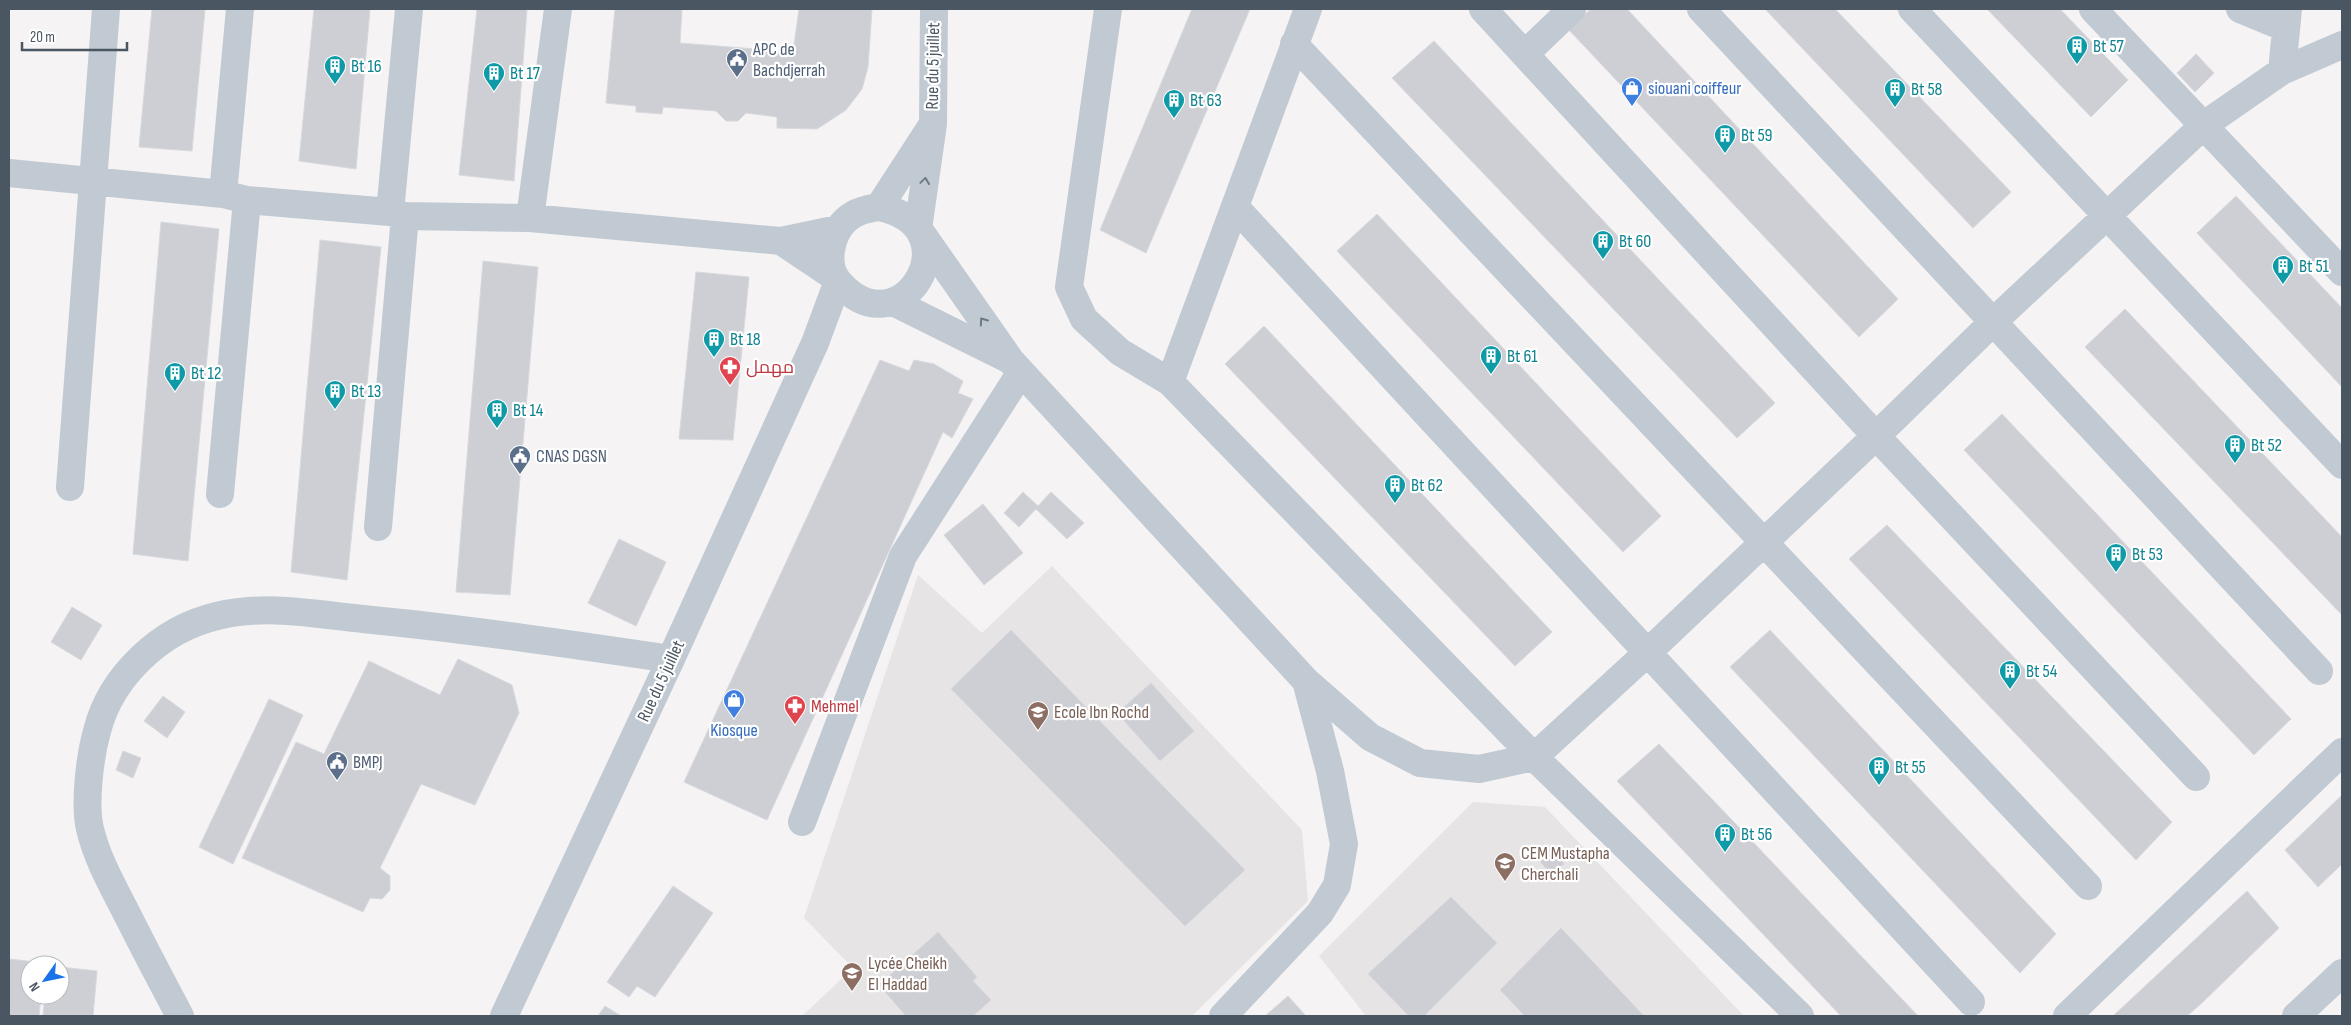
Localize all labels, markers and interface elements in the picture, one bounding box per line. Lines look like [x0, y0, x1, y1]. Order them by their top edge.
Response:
scale bar [22, 20, 128, 52]
street label: Rue du 5 juillet [922, 22, 944, 110]
text: 20 m [30, 28, 55, 47]
building icon: Bt 57 [2065, 34, 2089, 65]
place label: Bt 57 [2093, 36, 2125, 57]
place label: APC de Bachdjerrah [752, 39, 826, 81]
public building icon: APC de Bachdjerrah [725, 47, 749, 78]
building icon: Bt 16 [323, 54, 347, 85]
place label: Bt 16 [351, 56, 382, 77]
building icon: Bt 17 [482, 61, 506, 92]
place label: Bt 17 [510, 63, 541, 84]
shop icon: siouani coiffeur [1620, 76, 1644, 107]
building icon: Bt 58 [1883, 77, 1907, 108]
place label: siouani coiffeur [1648, 78, 1741, 99]
place label: Bt 58 [1911, 79, 1943, 100]
building icon: Bt 63 [1162, 88, 1186, 119]
place label: Bt 63 [1190, 90, 1222, 111]
building icon: Bt 59 [1713, 123, 1737, 154]
place label: Bt 59 [1741, 125, 1773, 146]
one-way arrow [919, 177, 930, 185]
building icon: Bt 60 [1591, 229, 1615, 260]
place label: Bt 60 [1619, 231, 1651, 252]
building icon: Bt 51 [2271, 254, 2295, 285]
place label: Bt 51 [2299, 256, 2330, 277]
one-way arrow [980, 317, 989, 326]
building icon: Bt 18 [702, 327, 726, 358]
place label: Bt 18 [730, 329, 761, 350]
building icon: Bt 61 [1479, 344, 1503, 375]
place label: Bt 61 [1507, 346, 1538, 367]
pharmacy icon: مهمل [718, 355, 742, 386]
place label: مهمل [746, 357, 794, 378]
building icon: Bt 12 [163, 361, 187, 392]
place label: Bt 12 [191, 363, 221, 384]
building icon: Bt 13 [323, 379, 347, 410]
place label: Bt 13 [351, 381, 381, 402]
building icon: Bt 14 [485, 398, 509, 429]
place label: Bt 14 [513, 400, 544, 421]
building icon: Bt 52 [2223, 433, 2247, 464]
place label: Bt 52 [2251, 435, 2282, 456]
public building icon: CNAS DGSN [508, 444, 532, 475]
place label: CNAS DGSN [536, 446, 607, 467]
building icon: Bt 62 [1383, 473, 1407, 504]
place label: Bt 62 [1411, 475, 1443, 496]
building icon: Bt 53 [2104, 542, 2128, 573]
place label: Bt 53 [2132, 544, 2163, 565]
street label: Rue du 5 juillet [633, 637, 689, 725]
building icon: Bt 54 [1998, 659, 2022, 690]
place label: Bt 54 [2026, 661, 2058, 682]
shop icon: Kiosque [722, 688, 746, 719]
pharmacy icon: Mehmel [783, 694, 807, 725]
place label: Mehmel [811, 696, 859, 717]
school or university icon: Ecole Ibn Rochd [1026, 700, 1050, 731]
place label: Ecole Ibn Rochd [1054, 702, 1149, 723]
place label: Kiosque [710, 720, 758, 741]
public building icon: BMPJ [325, 750, 349, 781]
place label: BMPJ [353, 752, 383, 773]
building icon: Bt 55 [1867, 755, 1891, 786]
place label: Bt 55 [1895, 757, 1926, 778]
building icon: Bt 56 [1713, 822, 1737, 853]
place label: Bt 56 [1741, 824, 1773, 845]
place label: CEM Mustapha Cherchali [1521, 843, 1610, 885]
school or university icon: CEM Mustapha Cherchali [1493, 851, 1517, 882]
place label: Lycée Cheikh El Haddad [868, 953, 947, 995]
north arrow [20, 955, 70, 1005]
school or university icon: Lycée Cheikh El Haddad [840, 961, 864, 992]
text: N [25, 979, 44, 995]

